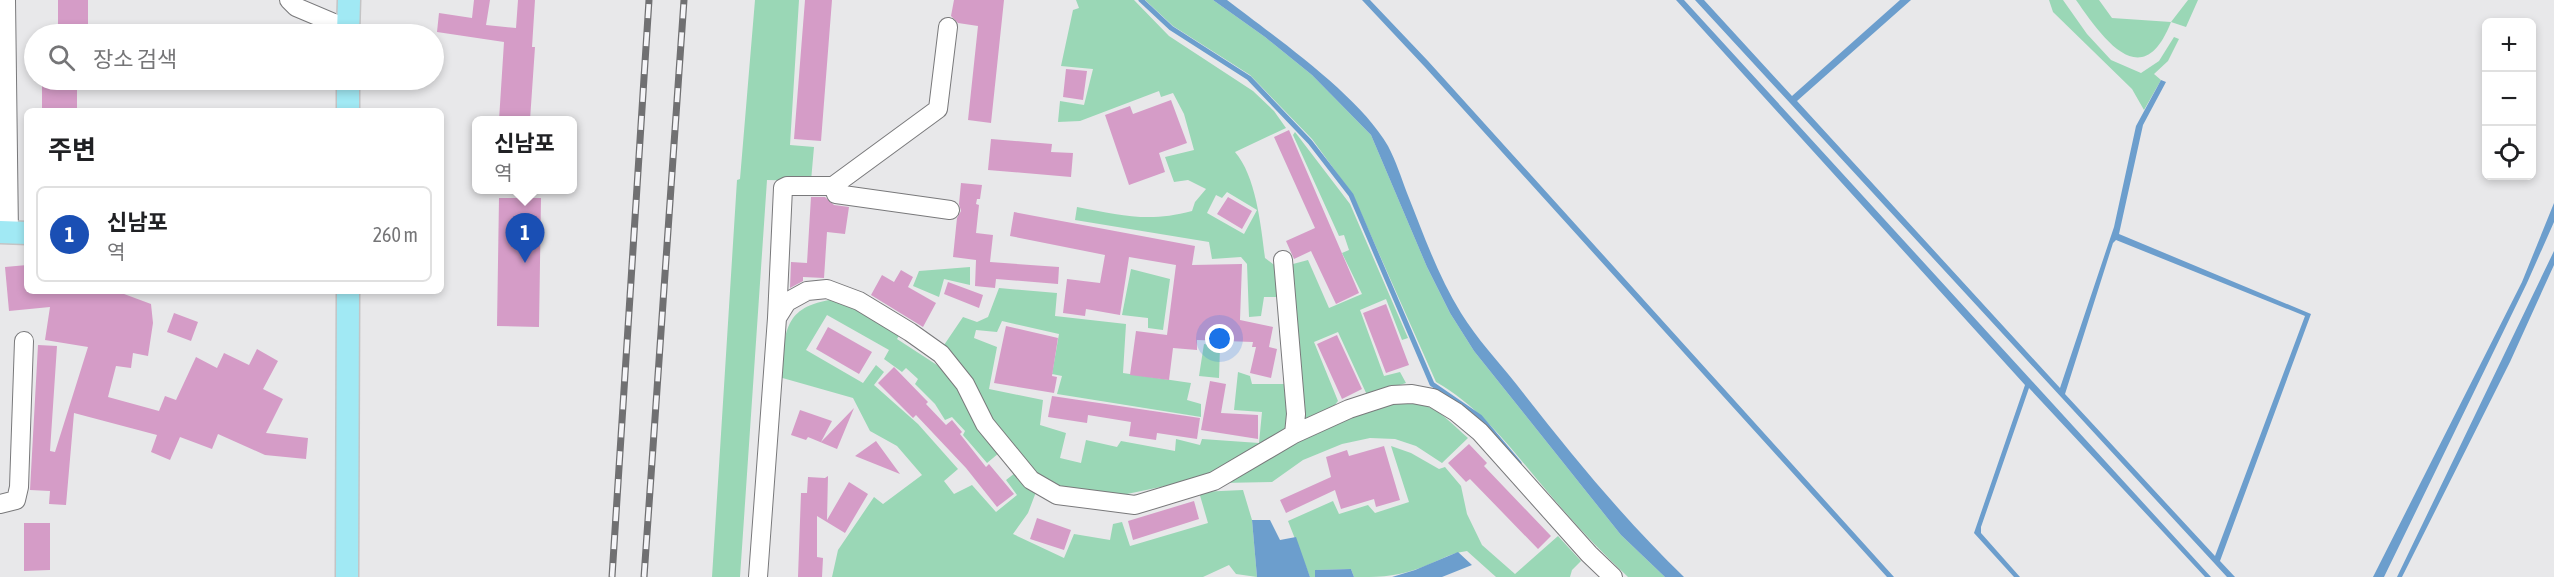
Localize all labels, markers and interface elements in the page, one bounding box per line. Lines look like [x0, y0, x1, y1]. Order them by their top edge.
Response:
map controls [2482, 18, 2536, 180]
button: + [2482, 18, 2536, 72]
search box [24, 24, 444, 90]
icon: search [45, 41, 78, 74]
text: 장소 검색 [93, 46, 177, 72]
button: − [2482, 72, 2536, 126]
popup [472, 116, 577, 194]
button: locate [2482, 126, 2536, 180]
text: 신남포 [494, 130, 555, 156]
text: 주변 [48, 135, 96, 165]
text: 역 [494, 161, 513, 184]
text: 신남포 [107, 209, 168, 235]
pin: 1 [506, 214, 544, 263]
text: 1 [65, 223, 74, 246]
text: 260 m [373, 223, 418, 246]
text: 역 [107, 240, 125, 263]
your location [1205, 324, 1234, 353]

